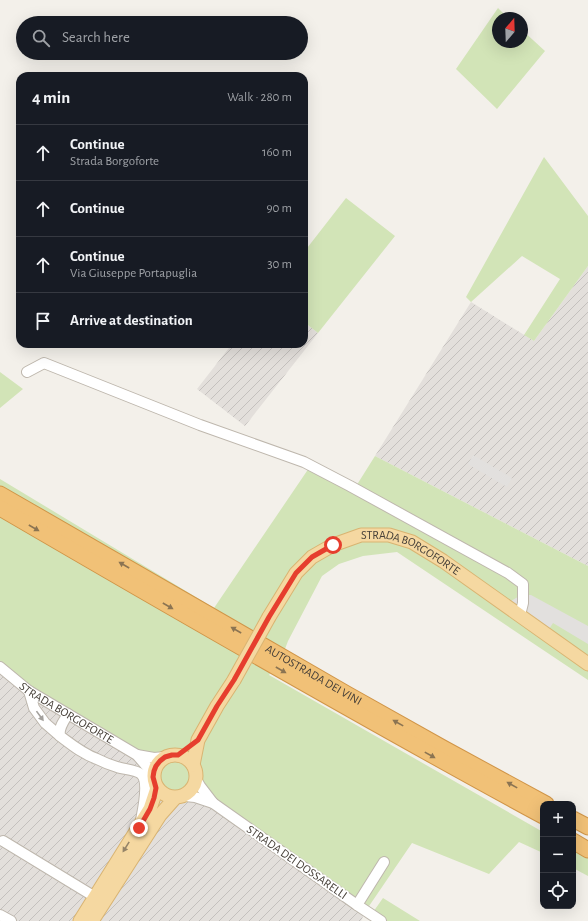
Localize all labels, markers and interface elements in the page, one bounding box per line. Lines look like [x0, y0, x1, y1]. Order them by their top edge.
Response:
north arrow [492, 12, 528, 48]
search box [16, 16, 308, 60]
icon: search [30, 27, 52, 49]
text: Search here [62, 30, 130, 45]
text: 4 min [32, 89, 70, 106]
text: Walk · 280 m [227, 91, 292, 104]
text: Continue [70, 137, 125, 152]
icon: ahead [32, 142, 54, 164]
text: 160 m [262, 146, 292, 159]
text: Strada Borgoforte [70, 155, 159, 168]
icon: ahead [32, 198, 54, 220]
text: Continue [70, 201, 125, 216]
text: 90 m [266, 202, 292, 215]
text: Continue [70, 249, 125, 264]
icon: ahead [32, 254, 54, 276]
text: 30 m [267, 258, 292, 271]
text: Via Giuseppe Portapuglia [70, 267, 197, 280]
icon: arrive [32, 310, 54, 332]
text: Arrive at destination [70, 313, 193, 328]
one-way arrow [28, 525, 40, 532]
street label: STRADA BORGOFORTE [361, 528, 462, 577]
route start [324, 536, 342, 554]
one-way arrow [118, 562, 130, 569]
one-way arrow [162, 602, 174, 609]
one-way arrow [230, 627, 242, 634]
street label: AUTOSTRADA DEI VINI [263, 642, 364, 707]
one-way arrow [275, 667, 287, 674]
street label: STRADA BORGOFORTE [17, 680, 116, 746]
one-way arrow [36, 711, 44, 722]
one-way arrow [392, 719, 404, 726]
one-way arrow [424, 752, 436, 758]
one-way arrow [506, 782, 517, 789]
map controls [540, 801, 576, 909]
button: + [540, 801, 576, 837]
route end [130, 819, 148, 837]
street label: STRADA DEI DOSSARELLI [245, 823, 349, 901]
button: − [540, 837, 576, 873]
one-way arrow [123, 841, 130, 853]
button: locate [540, 873, 576, 909]

